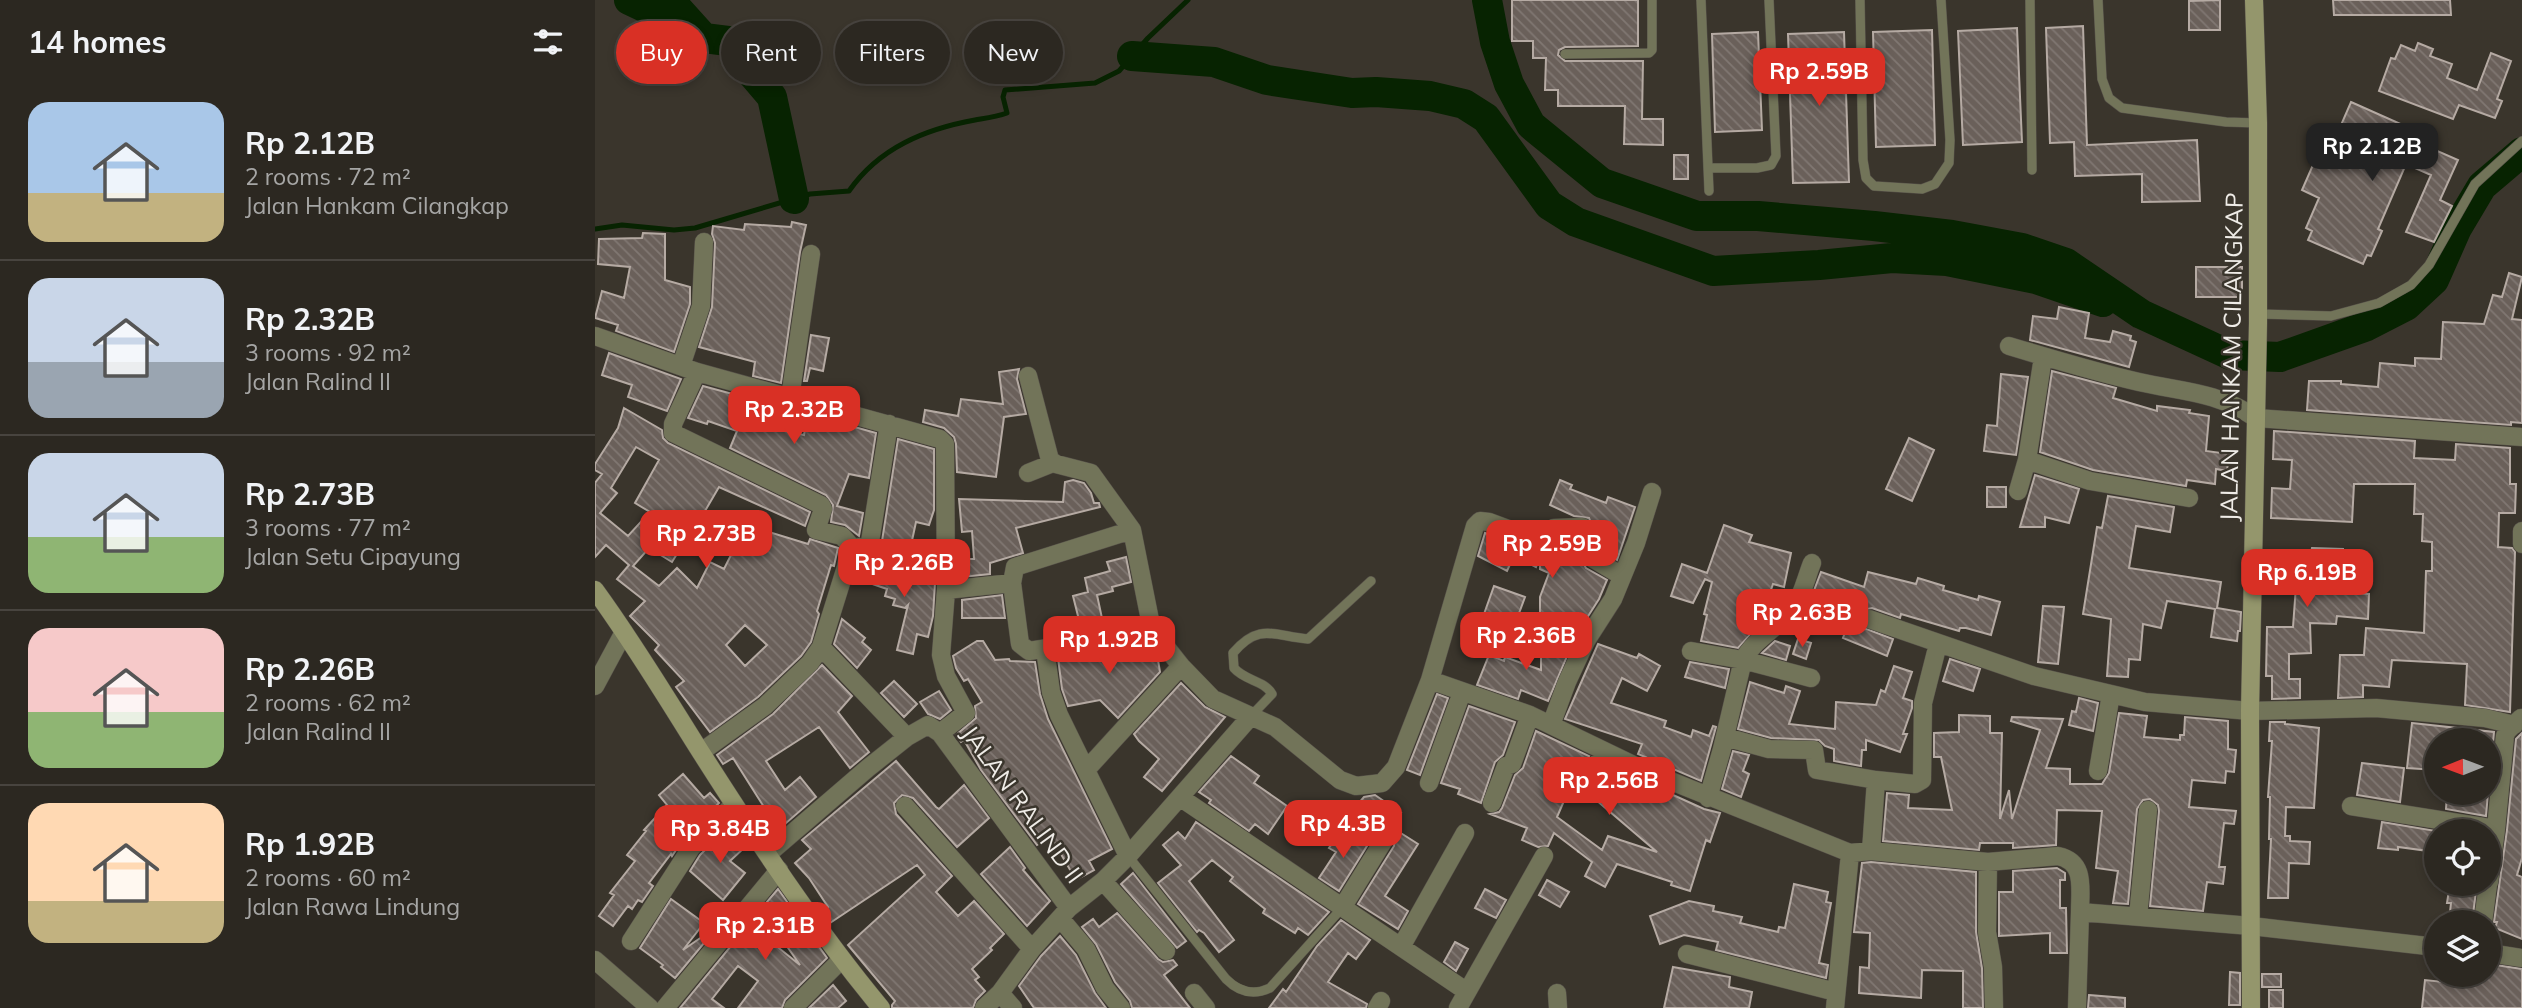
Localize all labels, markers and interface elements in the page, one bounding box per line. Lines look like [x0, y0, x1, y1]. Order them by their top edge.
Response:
chip: Buy [616, 21, 707, 84]
chip: Rent [721, 21, 821, 84]
chip: Filters [835, 21, 950, 84]
chip: New [964, 21, 1063, 84]
text: 14 homes [28, 23, 167, 61]
icon: filters [529, 23, 567, 61]
pin: Rp 2.59B [1747, 48, 1891, 108]
text: Rp 2.59B [1769, 56, 1869, 85]
text: Rp 2.12B [245, 124, 375, 162]
pin: Rp 2.12B [2300, 124, 2444, 183]
icon: home [84, 130, 168, 214]
text: Rp 2.12B [2322, 131, 2422, 160]
text: 2 rooms · 72 m² [245, 162, 411, 191]
text: Jalan Hankam Cilangkap [245, 191, 509, 220]
street label: JALAN HANKAM CILANGKAP [2213, 192, 2249, 522]
text: Rp 2.32B [245, 300, 375, 338]
icon: home [84, 306, 168, 390]
text: 3 rooms · 92 m² [245, 338, 411, 367]
text: Jalan Ralind II [245, 367, 391, 396]
pin: Rp 2.32B [722, 386, 866, 446]
text: Rp 2.32B [744, 394, 844, 423]
text: Rp 2.73B [245, 475, 375, 513]
icon: home [84, 481, 168, 565]
pin: Rp 2.73B [634, 510, 778, 570]
text: 3 rooms · 77 m² [245, 513, 411, 542]
text: Rp 2.73B [656, 518, 756, 547]
pin: Rp 2.59B [1480, 520, 1624, 580]
text: Rp 2.59B [1502, 528, 1602, 557]
pin: Rp 2.26B [832, 540, 976, 599]
text: Jalan Setu Cipayung [245, 542, 461, 571]
text: Rp 2.26B [854, 547, 954, 576]
pin: Rp 6.19B [2235, 550, 2379, 609]
text: Rp 6.19B [2257, 557, 2357, 586]
pin: Rp 2.63B [1730, 590, 1874, 649]
text: Rp 2.63B [1752, 597, 1852, 626]
pin: Rp 2.36B [1454, 612, 1598, 672]
pin: Rp 1.92B [1037, 616, 1181, 676]
text: Rp 2.36B [1476, 620, 1576, 649]
text: Rp 1.92B [1059, 624, 1159, 653]
text: Rp 2.26B [245, 650, 375, 688]
icon: home [84, 656, 168, 740]
text: 2 rooms · 62 m² [245, 688, 411, 717]
text: Jalan Ralind II [245, 717, 391, 746]
street label: JALAN RALIND II [956, 719, 1090, 889]
north arrow [2424, 728, 2501, 805]
map controls [2424, 728, 2501, 987]
pin: Rp 2.56B [1537, 758, 1681, 817]
text: Rp 2.56B [1559, 765, 1659, 794]
pin: Rp 4.3B [1278, 800, 1408, 860]
pin: Rp 3.84B [648, 806, 792, 865]
text: Rp 4.3B [1300, 808, 1386, 837]
text: Rp 3.84B [670, 813, 770, 842]
button: locate [2424, 819, 2501, 896]
text: Rp 1.92B [245, 825, 375, 863]
icon: home [84, 831, 168, 915]
text: 2 rooms · 60 m² [245, 863, 411, 892]
text: Jalan Rawa Lindung [245, 892, 460, 921]
pin: Rp 2.31B [693, 902, 837, 962]
text: Rp 2.31B [715, 910, 815, 939]
button: layers [2424, 910, 2501, 987]

